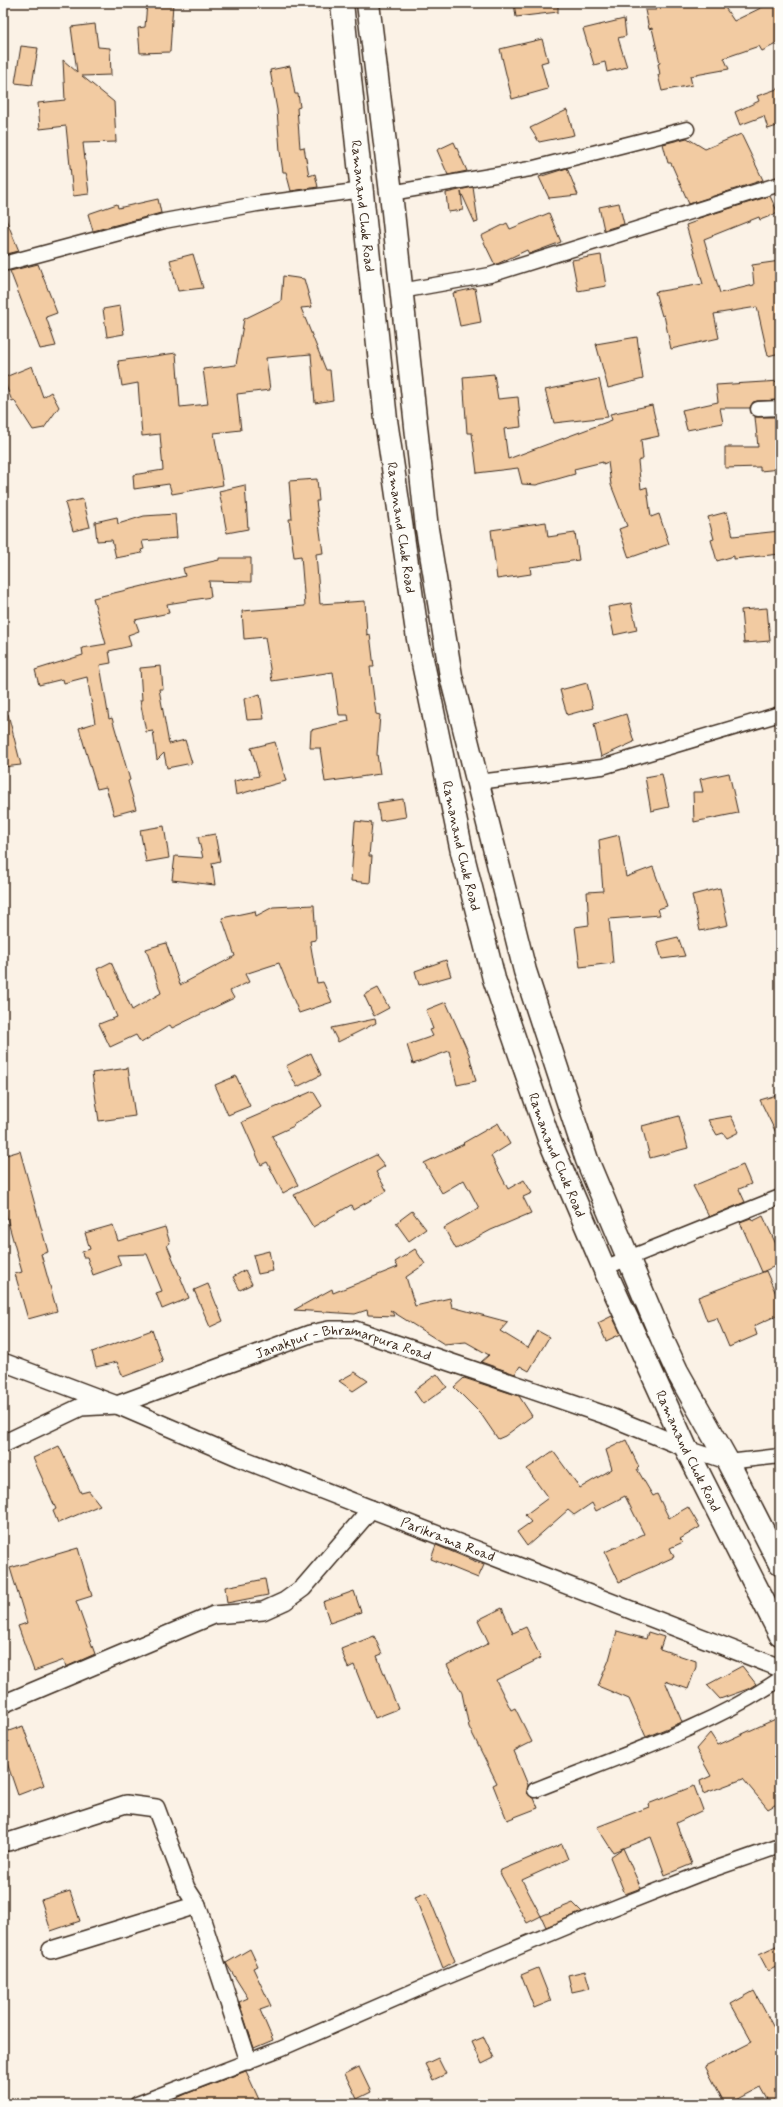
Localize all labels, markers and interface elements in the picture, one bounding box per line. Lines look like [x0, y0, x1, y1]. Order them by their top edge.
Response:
street label: Ramanand Chok Road [347, 139, 378, 273]
street label: Ramanand Chok Road [382, 461, 419, 595]
street label: Ramanand Chok Road [438, 779, 484, 913]
street label: Ramanand Chok Road [524, 1090, 589, 1220]
text: Janakpur - Bhramarpura Road [253, 1321, 434, 1365]
street label: Janakpur - Bhramarpura Road [253, 1347, 435, 1367]
street label: Ramanand Chok Road [651, 1388, 725, 1515]
street label: Parikrama Road [398, 1513, 497, 1566]

